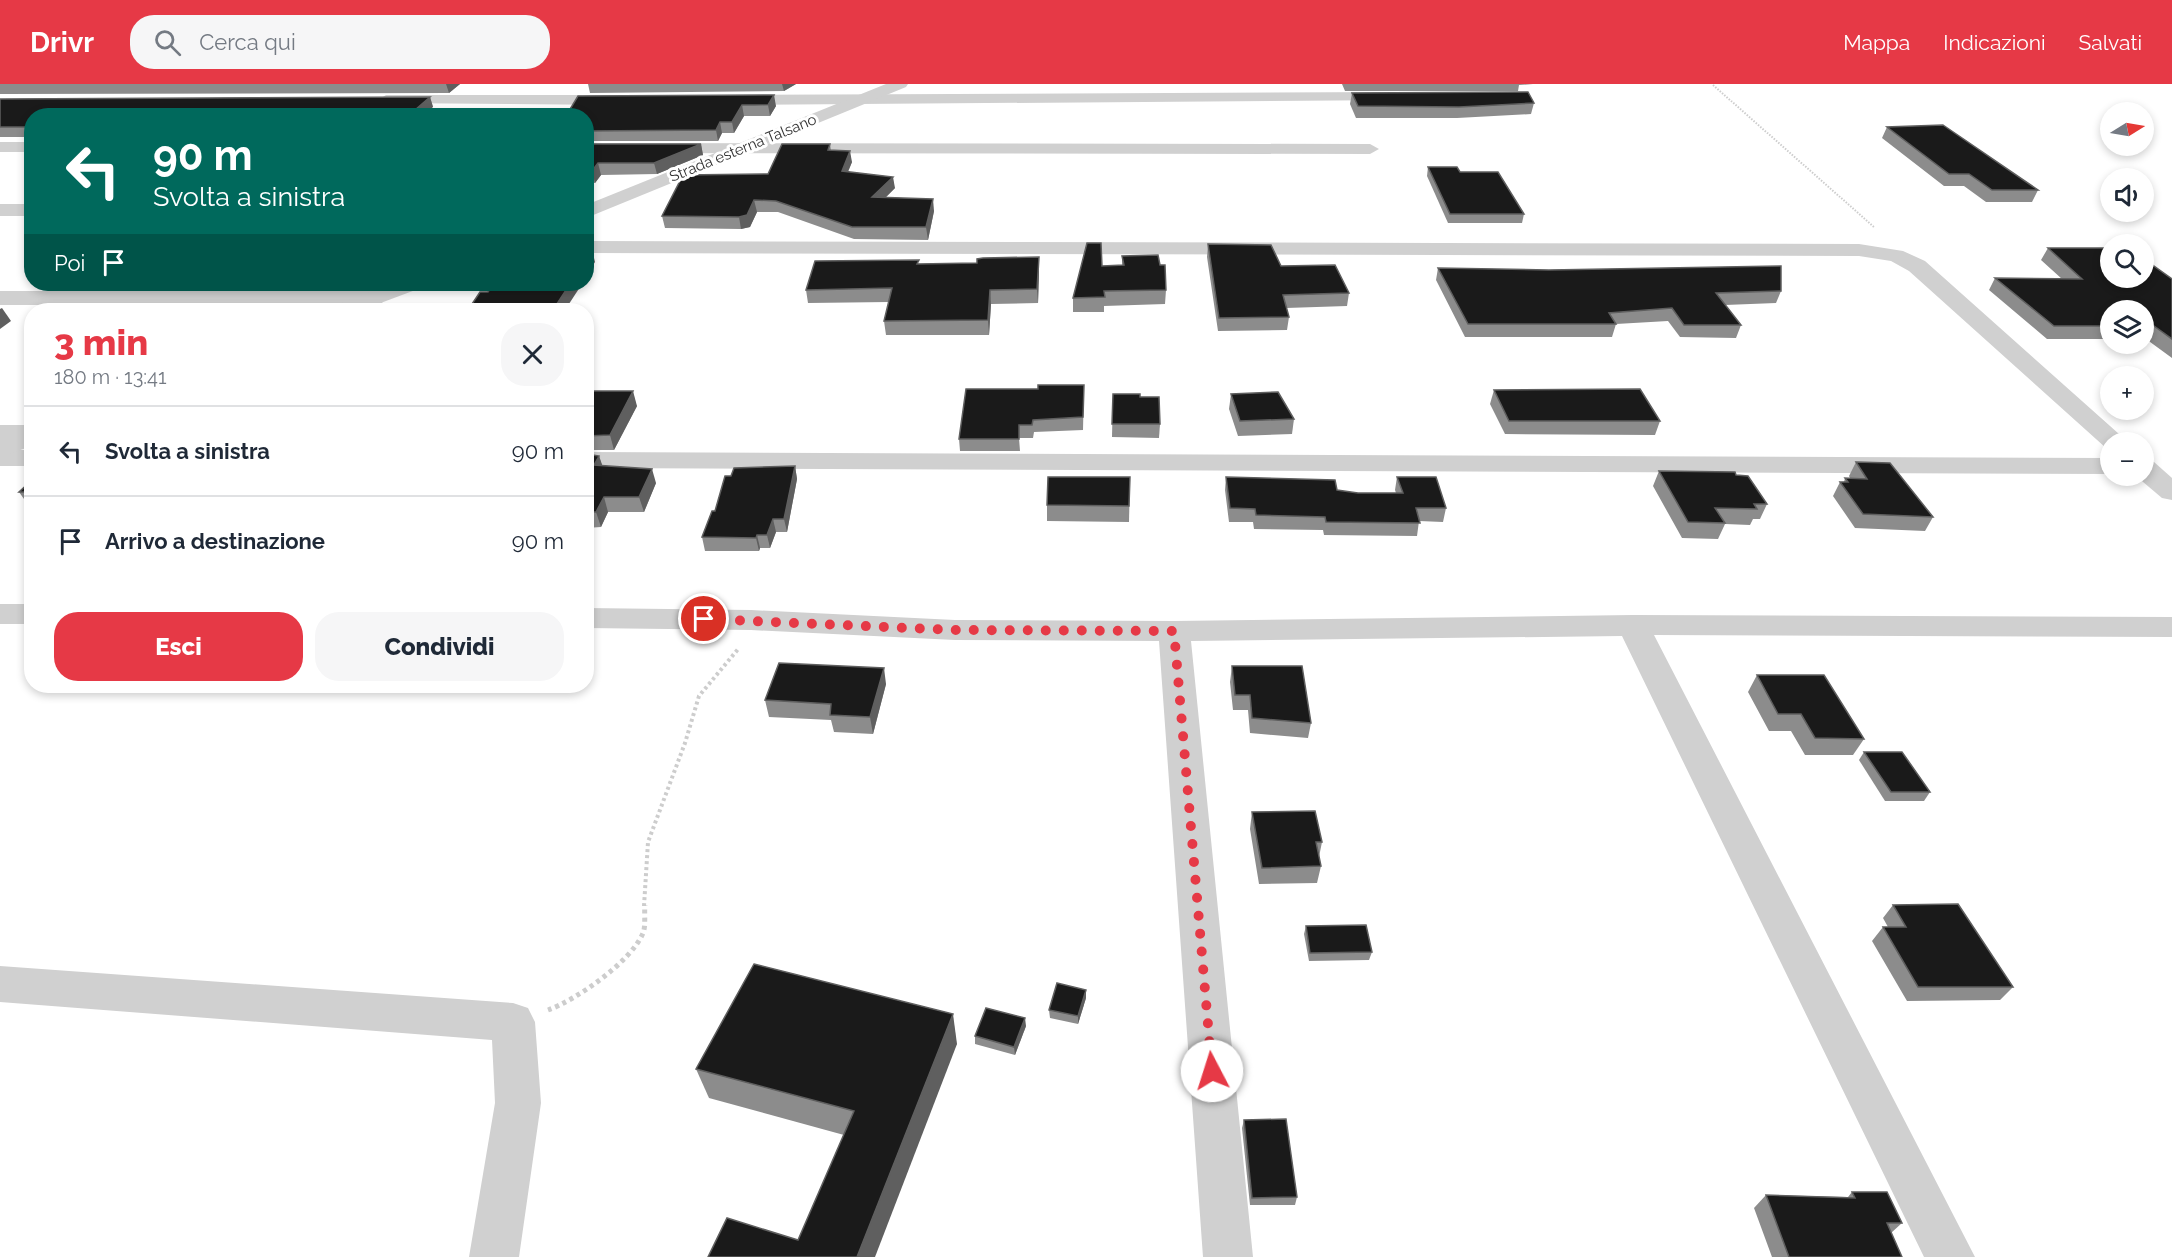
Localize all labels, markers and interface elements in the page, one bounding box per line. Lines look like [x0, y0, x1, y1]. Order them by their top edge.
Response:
search box [130, 15, 550, 69]
text: Drivr [30, 26, 94, 59]
icon: search [151, 26, 184, 59]
text: Cerca qui [199, 29, 296, 55]
text: Mappa [1843, 30, 1910, 55]
text: Indicazioni [1943, 30, 2046, 55]
text: Salvati [2079, 30, 2142, 55]
north arrow [2100, 102, 2154, 156]
map controls [2100, 102, 2154, 486]
street label: Strada esterna Talsano [667, 110, 819, 186]
text: 90 m [153, 131, 253, 180]
icon: left [54, 132, 132, 210]
button: sound [2100, 168, 2154, 222]
text: Svolta a sinistra [153, 181, 345, 212]
button: search [2100, 234, 2154, 288]
icon: arrive [97, 246, 130, 279]
text: Poi [54, 250, 85, 276]
button: layers [2100, 300, 2154, 354]
text: 3 min [54, 321, 148, 363]
button: close [501, 323, 564, 386]
text: 180 m · 13:41 [54, 365, 167, 389]
button: + [2100, 366, 2154, 420]
button: − [2100, 432, 2154, 486]
icon: left [54, 435, 87, 468]
text: Svolta a sinistra [105, 438, 270, 464]
text: 90 m [512, 438, 564, 464]
icon: arrive [54, 525, 87, 558]
text: Arrivo a destinazione [105, 528, 325, 554]
text: 90 m [512, 528, 564, 554]
pin [678, 593, 729, 644]
icon: arrive [687, 602, 720, 635]
button: Esci [54, 612, 303, 681]
button: Condividi [315, 612, 564, 681]
position arrow [1180, 1039, 1244, 1103]

